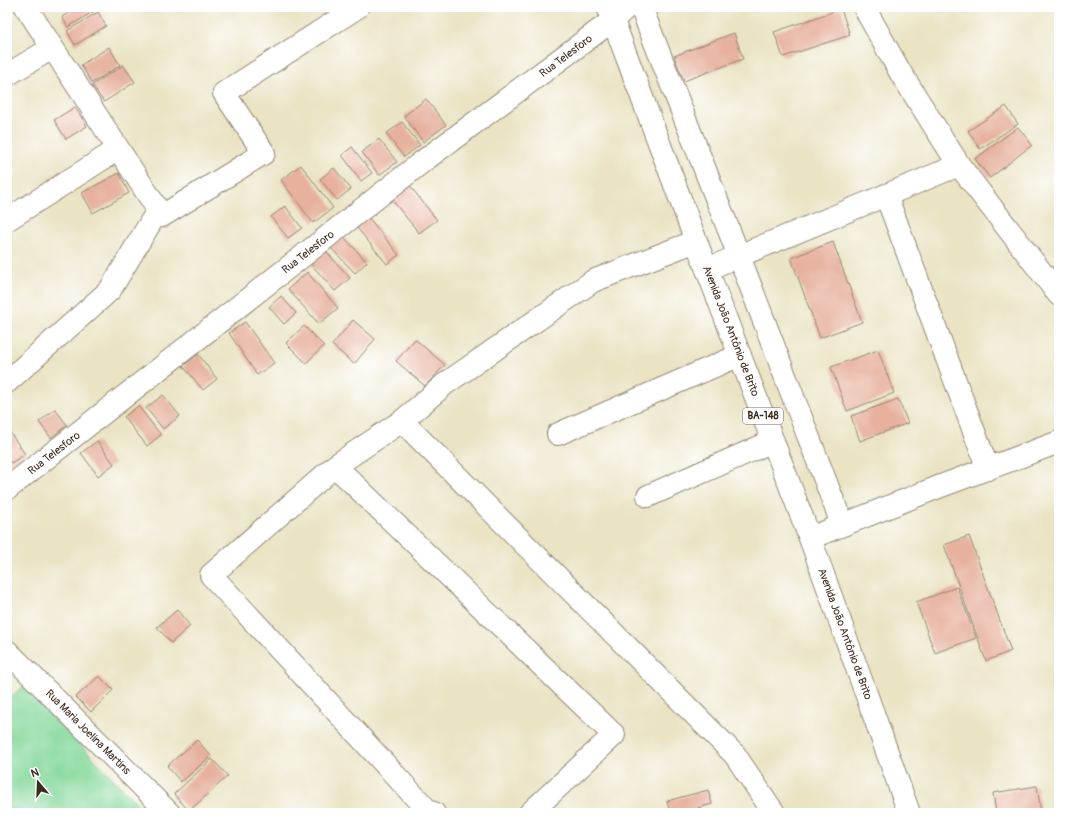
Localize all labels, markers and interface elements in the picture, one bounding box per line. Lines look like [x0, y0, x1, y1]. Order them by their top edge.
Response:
street label: Rua Telesforo [537, 32, 595, 80]
street label: Rua Telesforo [279, 228, 337, 276]
street label: Avenida João Antônio de Brito [700, 264, 762, 398]
road number: BA-148 [743, 408, 783, 424]
street label: Rua Telesforo [25, 429, 83, 477]
street label: Avenida João Antônio de Brito [815, 567, 875, 702]
street label: Rua Maria Joelina Martins [43, 687, 133, 777]
north arrow [18, 762, 58, 802]
text: N [29, 765, 41, 780]

